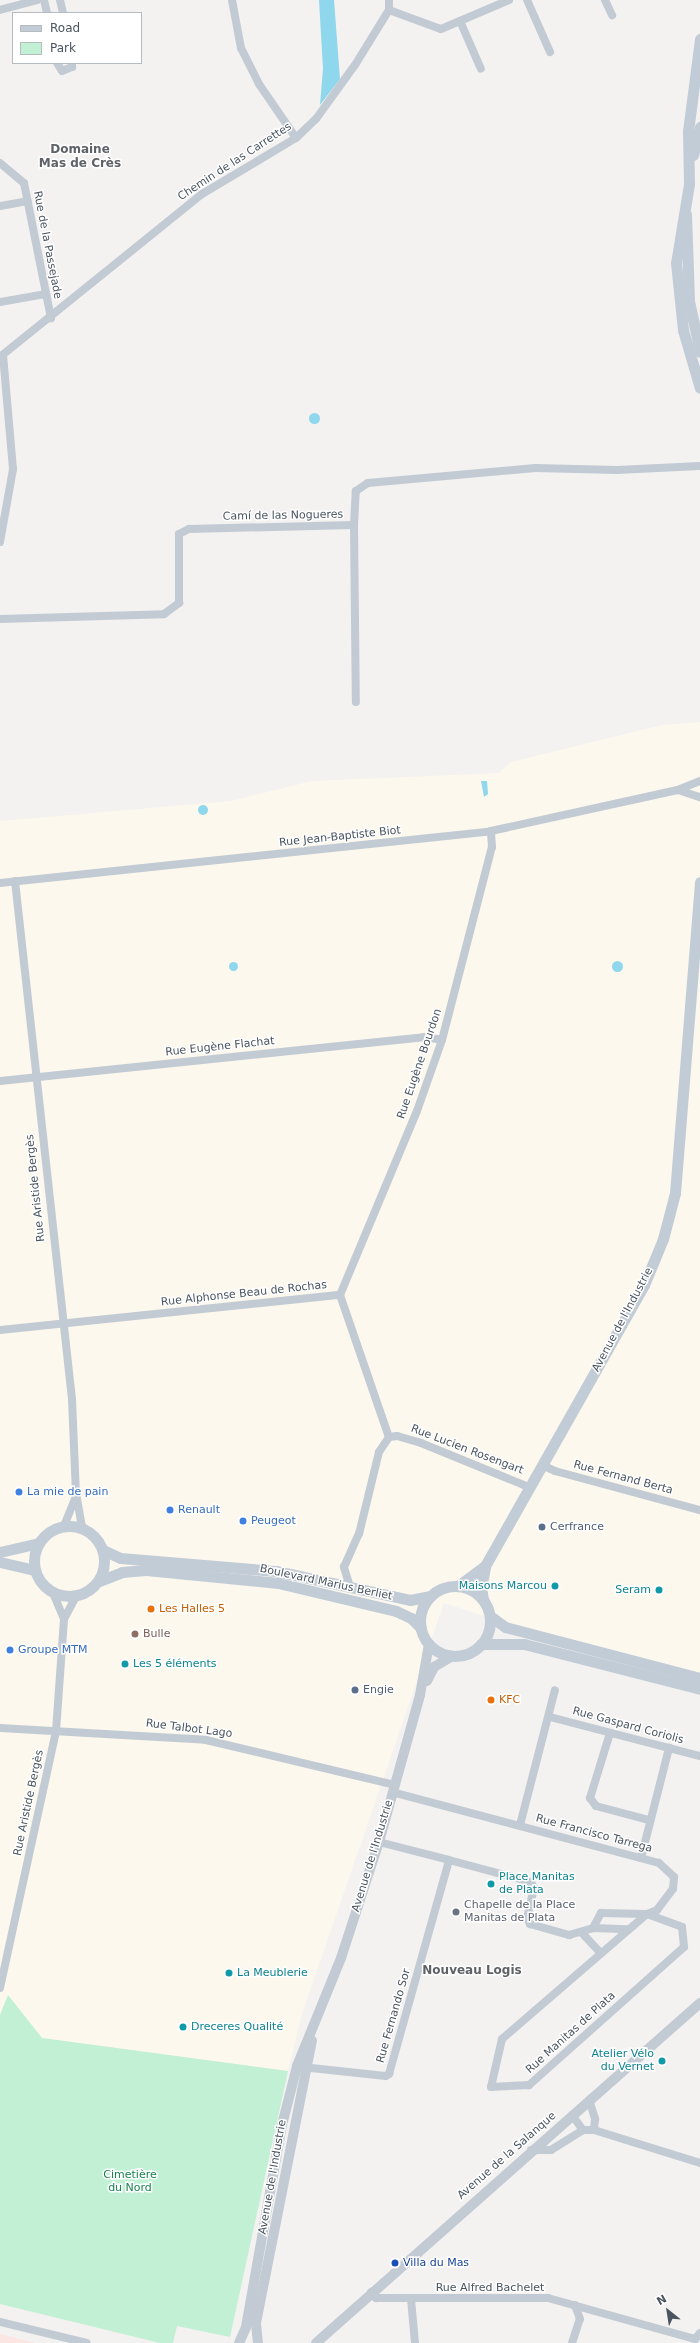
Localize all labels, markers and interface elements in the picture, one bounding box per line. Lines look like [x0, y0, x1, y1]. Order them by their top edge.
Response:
legend [12, 12, 142, 64]
text: Road [50, 21, 80, 35]
text: Park [50, 41, 76, 55]
street label: Chemin de las Carrettes [176, 120, 294, 204]
district label: Domaine Mas de Crès [39, 143, 121, 171]
street label: Rue de la Passejade [30, 190, 64, 300]
street label: Camí de las Nogueres [223, 508, 343, 524]
street label: Rue Jean-Baptiste Biot [279, 824, 401, 850]
street label: Rue Eugène Bourdon [395, 1007, 445, 1121]
street label: Rue Eugène Flachat [165, 1035, 275, 1059]
street label: Rue Aristide Bergès [24, 1134, 48, 1242]
street label: Avenue de l'Industrie [590, 1266, 656, 1374]
street label: Rue Alphonse Beau de Rochas [160, 1279, 328, 1309]
street label: Rue Lucien Rosengart [409, 1422, 525, 1478]
street label: Rue Fernand Berta [572, 1458, 674, 1498]
place label: La mie de pain [27, 1485, 108, 1499]
marker: La mie de pain [14, 1487, 24, 1497]
place label: Renault [178, 1503, 220, 1517]
marker: Renault [165, 1505, 175, 1515]
place label: Peugeot [251, 1514, 296, 1528]
marker: Peugeot [238, 1516, 248, 1526]
place label: Cerfrance [550, 1520, 604, 1534]
marker: Cerfrance [537, 1522, 547, 1532]
street label: Boulevard Marius Berliet [259, 1562, 393, 1604]
place label: Maisons Marcou [459, 1579, 547, 1593]
marker: Maisons Marcou [550, 1581, 560, 1591]
place label: Seram [615, 1583, 651, 1597]
marker: Seram [654, 1585, 664, 1595]
place label: Les Halles 5 [159, 1602, 225, 1616]
marker: Les Halles 5 [146, 1604, 156, 1614]
place label: Bulle [143, 1627, 170, 1641]
marker: Bulle [130, 1629, 140, 1639]
place label: Groupe MTM [18, 1643, 87, 1657]
marker: Groupe MTM [5, 1645, 15, 1655]
place label: Les 5 éléments [133, 1657, 217, 1671]
marker: Les 5 éléments [120, 1659, 130, 1669]
place label: Engie [363, 1683, 394, 1697]
marker: Engie [350, 1685, 360, 1695]
place label: KFC [499, 1693, 520, 1707]
marker: KFC [486, 1695, 496, 1705]
street label: Rue Gaspard Coriolis [571, 1705, 685, 1747]
street label: Rue Talbot Lago [145, 1717, 233, 1741]
street label: Rue Aristide Bergès [11, 1749, 47, 1857]
street label: Avenue de l'Industrie [350, 1798, 396, 1914]
street label: Rue Francisco Tarrega [534, 1812, 654, 1856]
place label: Place Manitas de Plata [499, 1871, 575, 1897]
marker: Place Manitas de Plata [486, 1879, 496, 1889]
place label: Chapelle de la Place Manitas de Plata [464, 1899, 575, 1925]
marker: Chapelle de la Place Manitas de Plata [451, 1907, 461, 1917]
district label: Nouveau Logis [422, 1964, 522, 1978]
place label: La Meublerie [237, 1966, 308, 1980]
street label: Rue Fernando Sor [374, 1967, 414, 2065]
marker: La Meublerie [224, 1968, 234, 1978]
street label: Rue Manitas de Plata [524, 1989, 618, 2077]
place label: Dreceres Qualité [191, 2020, 283, 2034]
marker: Dreceres Qualité [178, 2022, 188, 2032]
place label: Atelier Vélo du Vernet [591, 2048, 654, 2074]
marker: Atelier Vélo du Vernet [657, 2056, 667, 2066]
street label: Avenue de la Salanque [455, 2110, 559, 2202]
street label: Avenue de l'Industrie [256, 2119, 290, 2235]
park label: Cimetière du Nord [103, 2169, 157, 2195]
place label: Villa du Mas [403, 2256, 469, 2270]
marker: Villa du Mas [390, 2258, 400, 2268]
street label: Rue Alfred Bachelet [436, 2281, 544, 2295]
north arrow [648, 2291, 688, 2331]
text: N [655, 2292, 669, 2308]

